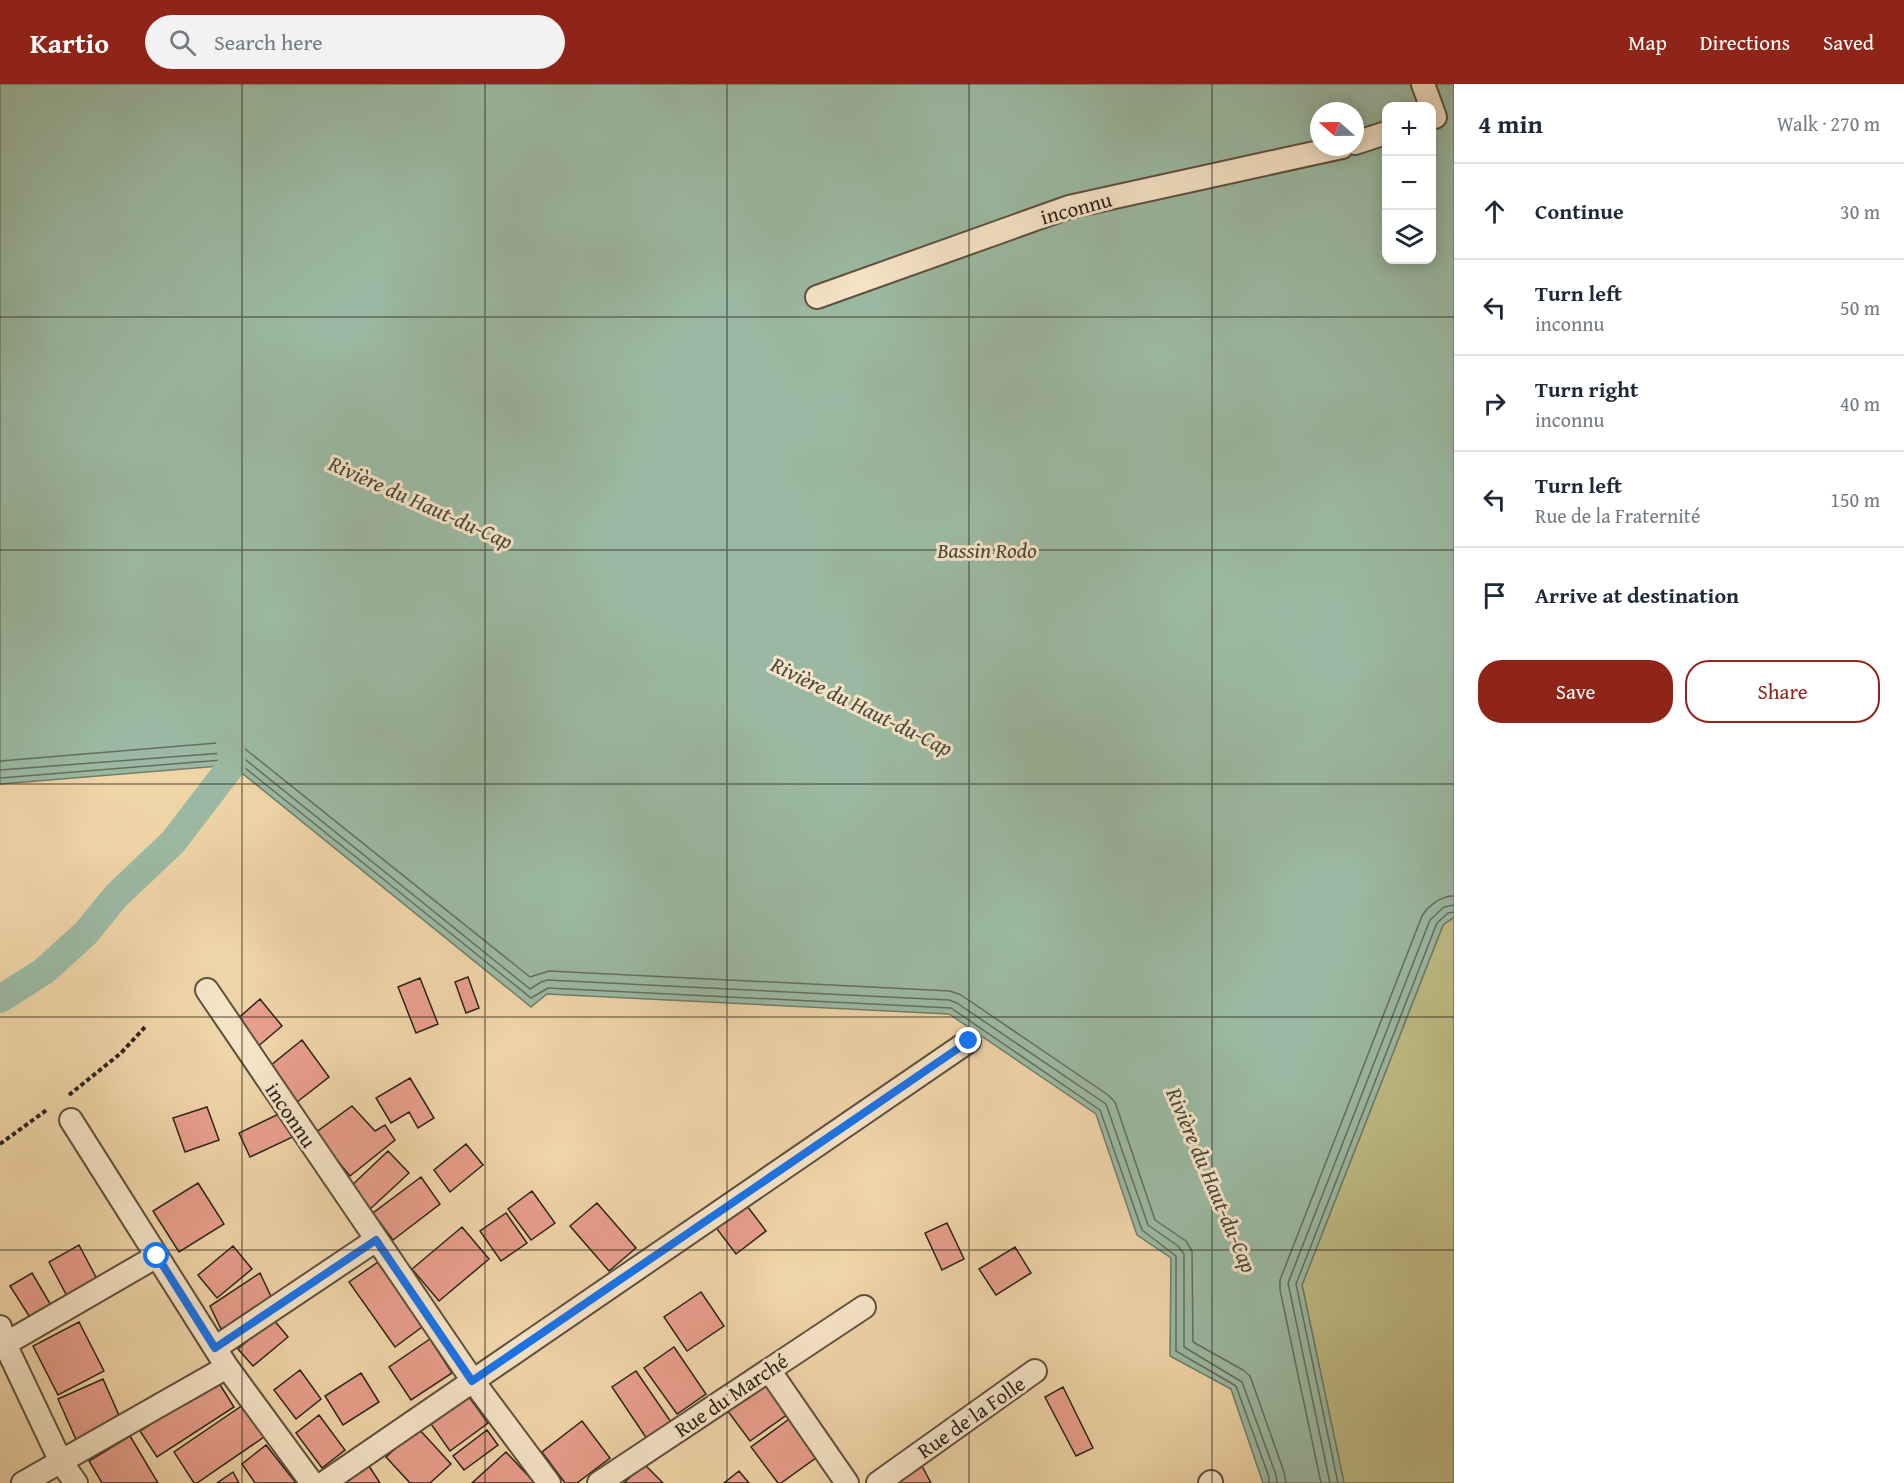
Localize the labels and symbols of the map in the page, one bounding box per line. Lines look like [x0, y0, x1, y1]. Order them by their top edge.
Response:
north arrow [1310, 102, 1364, 156]
street label: inconnu [1037, 183, 1116, 232]
water label: Rivière du Haut-du-Cap [323, 447, 518, 557]
water label: Bassin Rodo [936, 534, 1037, 566]
water label: Rivière du Haut-du-Cap [765, 648, 958, 764]
route end [955, 1027, 981, 1053]
street label: inconnu [258, 1076, 325, 1154]
water label: Rivière du Haut-du-Cap [1158, 1081, 1266, 1278]
route start [143, 1242, 169, 1268]
street label: Rue du Marché [668, 1345, 794, 1445]
street label: Rue de la Folle [911, 1368, 1032, 1466]

